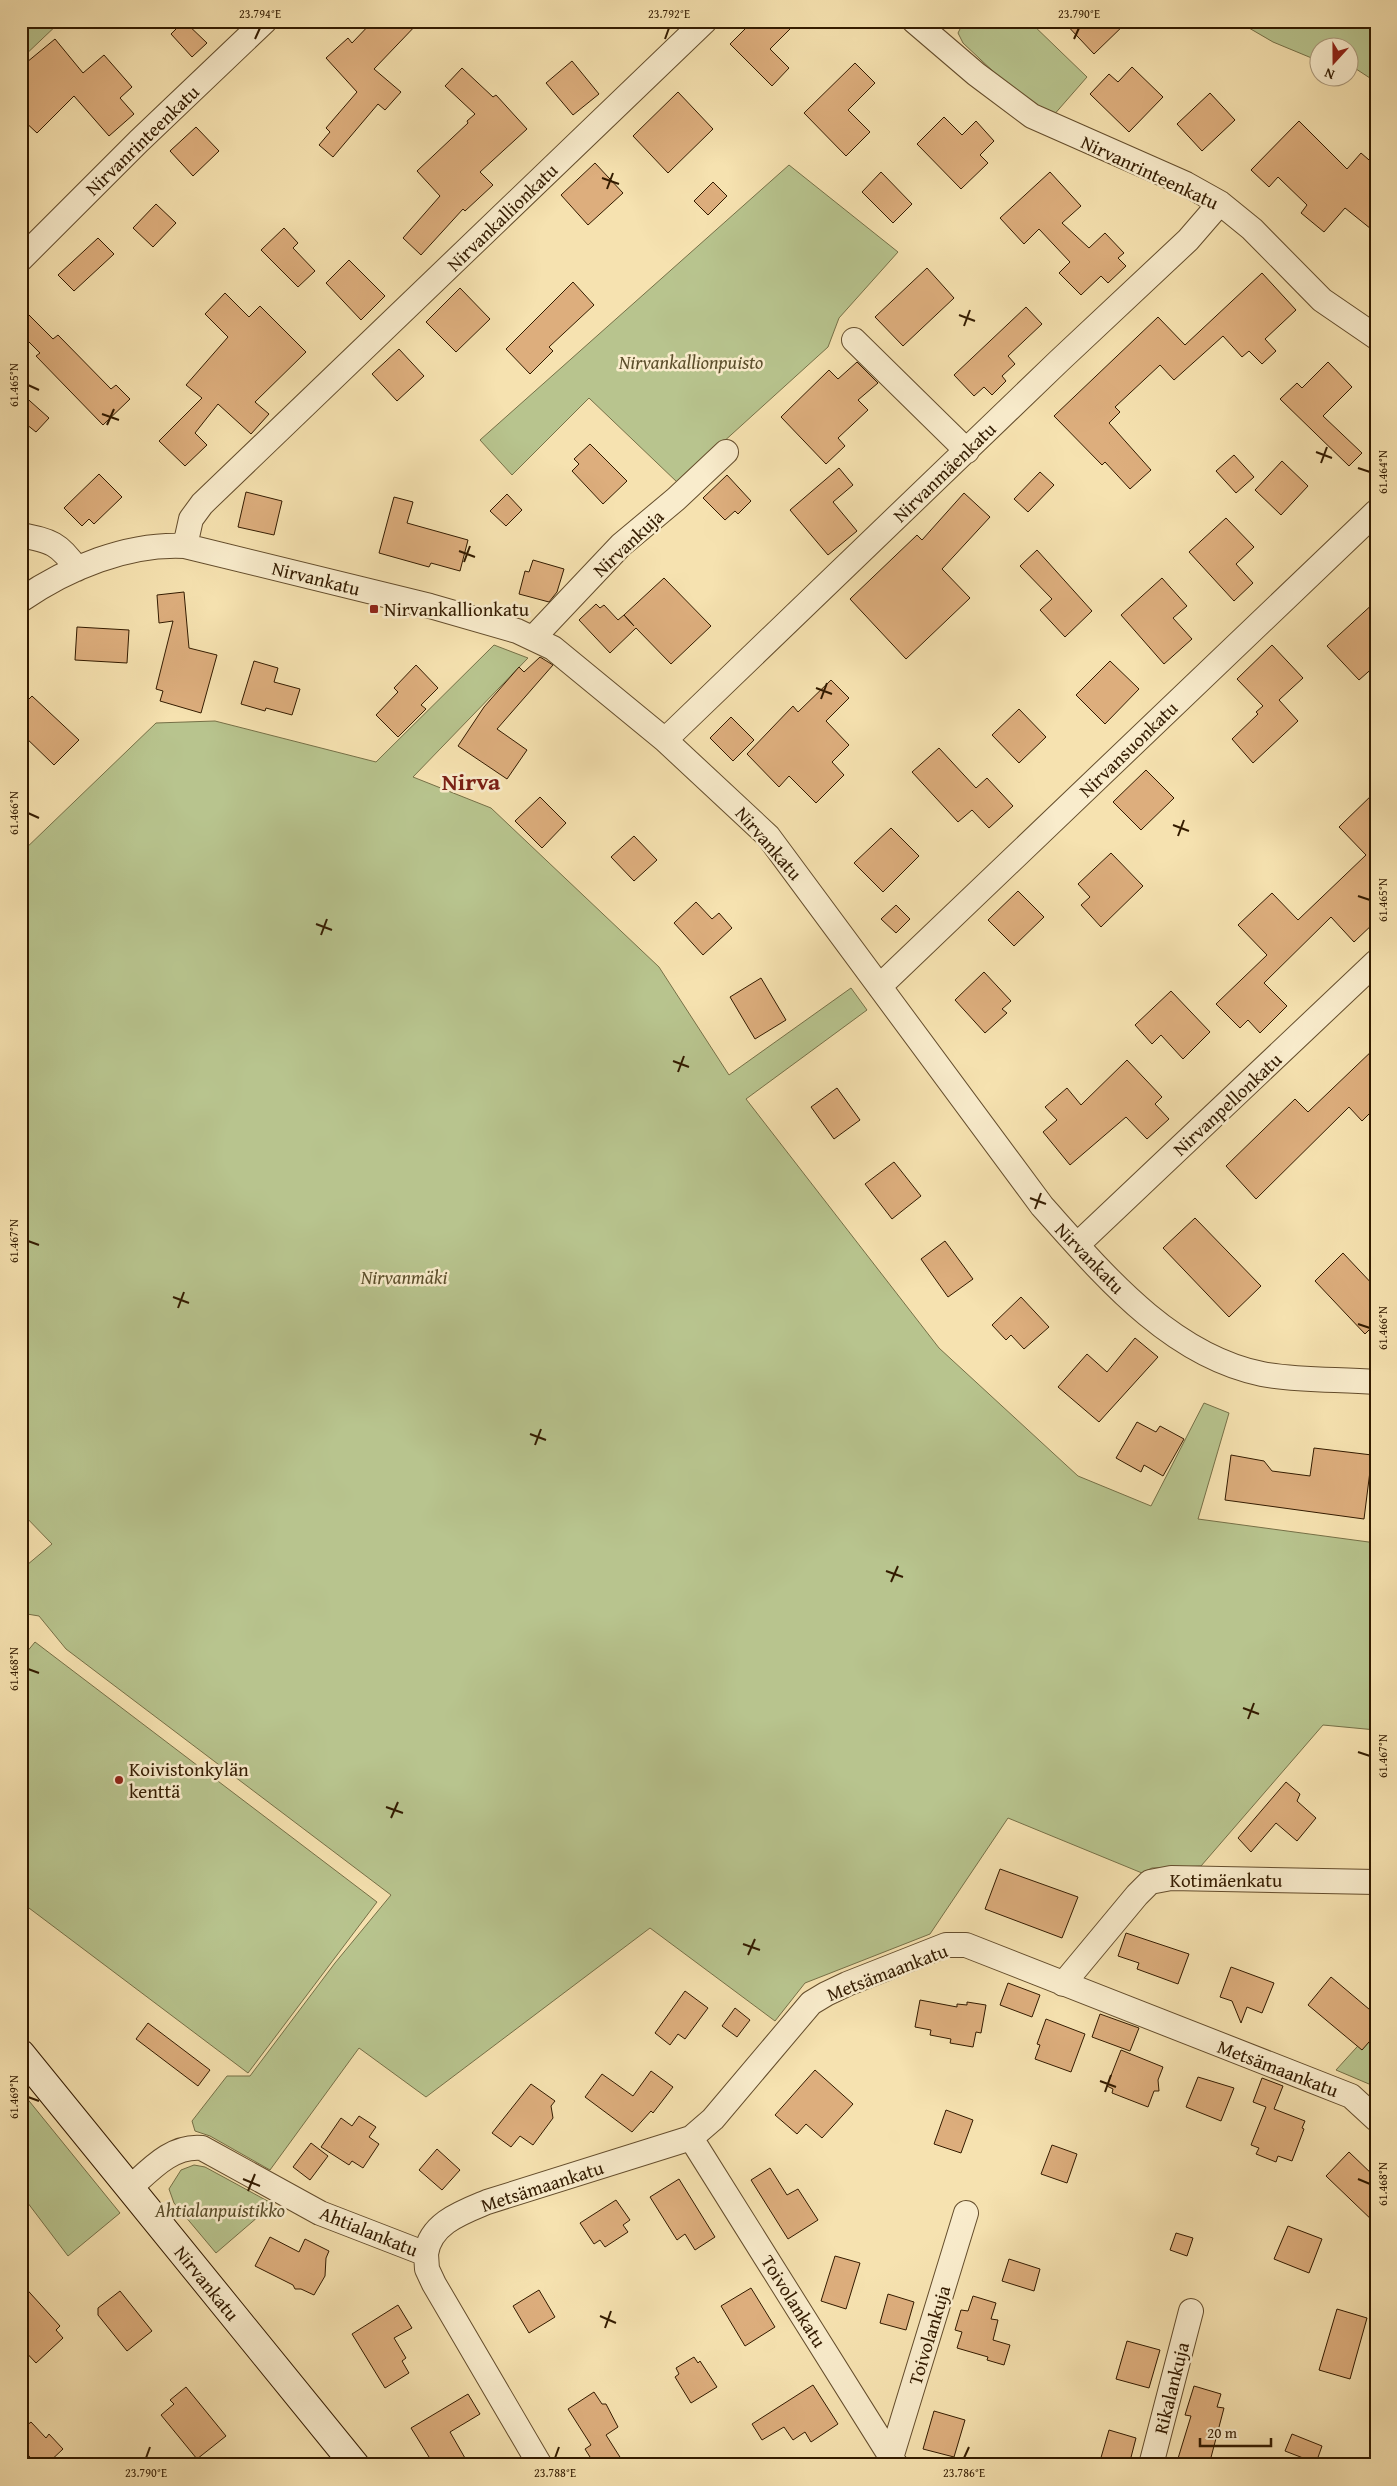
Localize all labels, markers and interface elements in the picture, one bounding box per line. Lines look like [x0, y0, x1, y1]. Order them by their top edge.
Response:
text: 23.794°E [239, 5, 281, 22]
text: 23.792°E [648, 5, 690, 22]
text: 23.790°E [1058, 5, 1100, 22]
north arrow [1310, 38, 1360, 88]
text: N [1321, 63, 1337, 85]
street label: Nirvanrinteenkatu [79, 78, 206, 202]
street label: Nirvanrinteenkatu [1077, 128, 1224, 216]
street label: Nirvankallionkatu [440, 156, 564, 277]
park label: Nirvankallionpuisto [618, 348, 763, 376]
text: 61.465°N [5, 363, 22, 407]
street label: Nirvanmäenkatu [886, 415, 1002, 529]
text: 61.464°N [1374, 450, 1391, 494]
street label: Nirvankuja [586, 503, 670, 583]
street label: Nirvankatu [269, 554, 364, 603]
place label: Nirvankallionkatu [384, 595, 530, 623]
marker: Nirvankallionkatu [368, 603, 380, 615]
street label: Nirvansuonkatu [1072, 694, 1184, 804]
district label: Nirva [442, 764, 501, 799]
text: 61.466°N [5, 791, 22, 835]
street label: Nirvankatu [729, 800, 810, 887]
text: 61.465°N [1374, 878, 1391, 922]
street label: Nirvanpellonkatu [1166, 1045, 1288, 1162]
street label: Nirvankatu [1049, 1216, 1132, 1301]
text: 61.467°N [5, 1219, 22, 1263]
park label: Nirvanmäki [360, 1263, 447, 1291]
text: 61.466°N [1374, 1306, 1391, 1350]
text: 61.468°N [5, 1647, 22, 1691]
text: 61.467°N [1374, 1734, 1391, 1778]
place label: Koivistonkylän kenttä [129, 1755, 249, 1805]
marker: Koivistonkylän kenttä [113, 1774, 125, 1786]
street label: Kotimäenkatu [1170, 1866, 1283, 1894]
street label: Metsämaankatu [822, 1936, 952, 2008]
street label: Metsämaankatu [1213, 2032, 1343, 2104]
text: 61.469°N [5, 2075, 22, 2119]
street label: Metsämaankatu [477, 2153, 608, 2219]
text: 61.468°N [1374, 2162, 1391, 2206]
park label: Ahtialanpuistikko [154, 2196, 285, 2224]
street label: Ahtialankatu [316, 2199, 423, 2264]
street label: Nirvankatu [168, 2239, 247, 2327]
street label: Toivolankatu [754, 2249, 834, 2353]
street label: Toivolankuja [901, 2282, 957, 2388]
street label: Rikalankuja [1146, 2339, 1196, 2437]
scale bar [1200, 2416, 1271, 2448]
text: 20 m [1207, 2422, 1238, 2443]
text: 23.790°E [125, 2464, 167, 2481]
text: 23.788°E [534, 2464, 576, 2481]
text: 23.786°E [943, 2464, 985, 2481]

